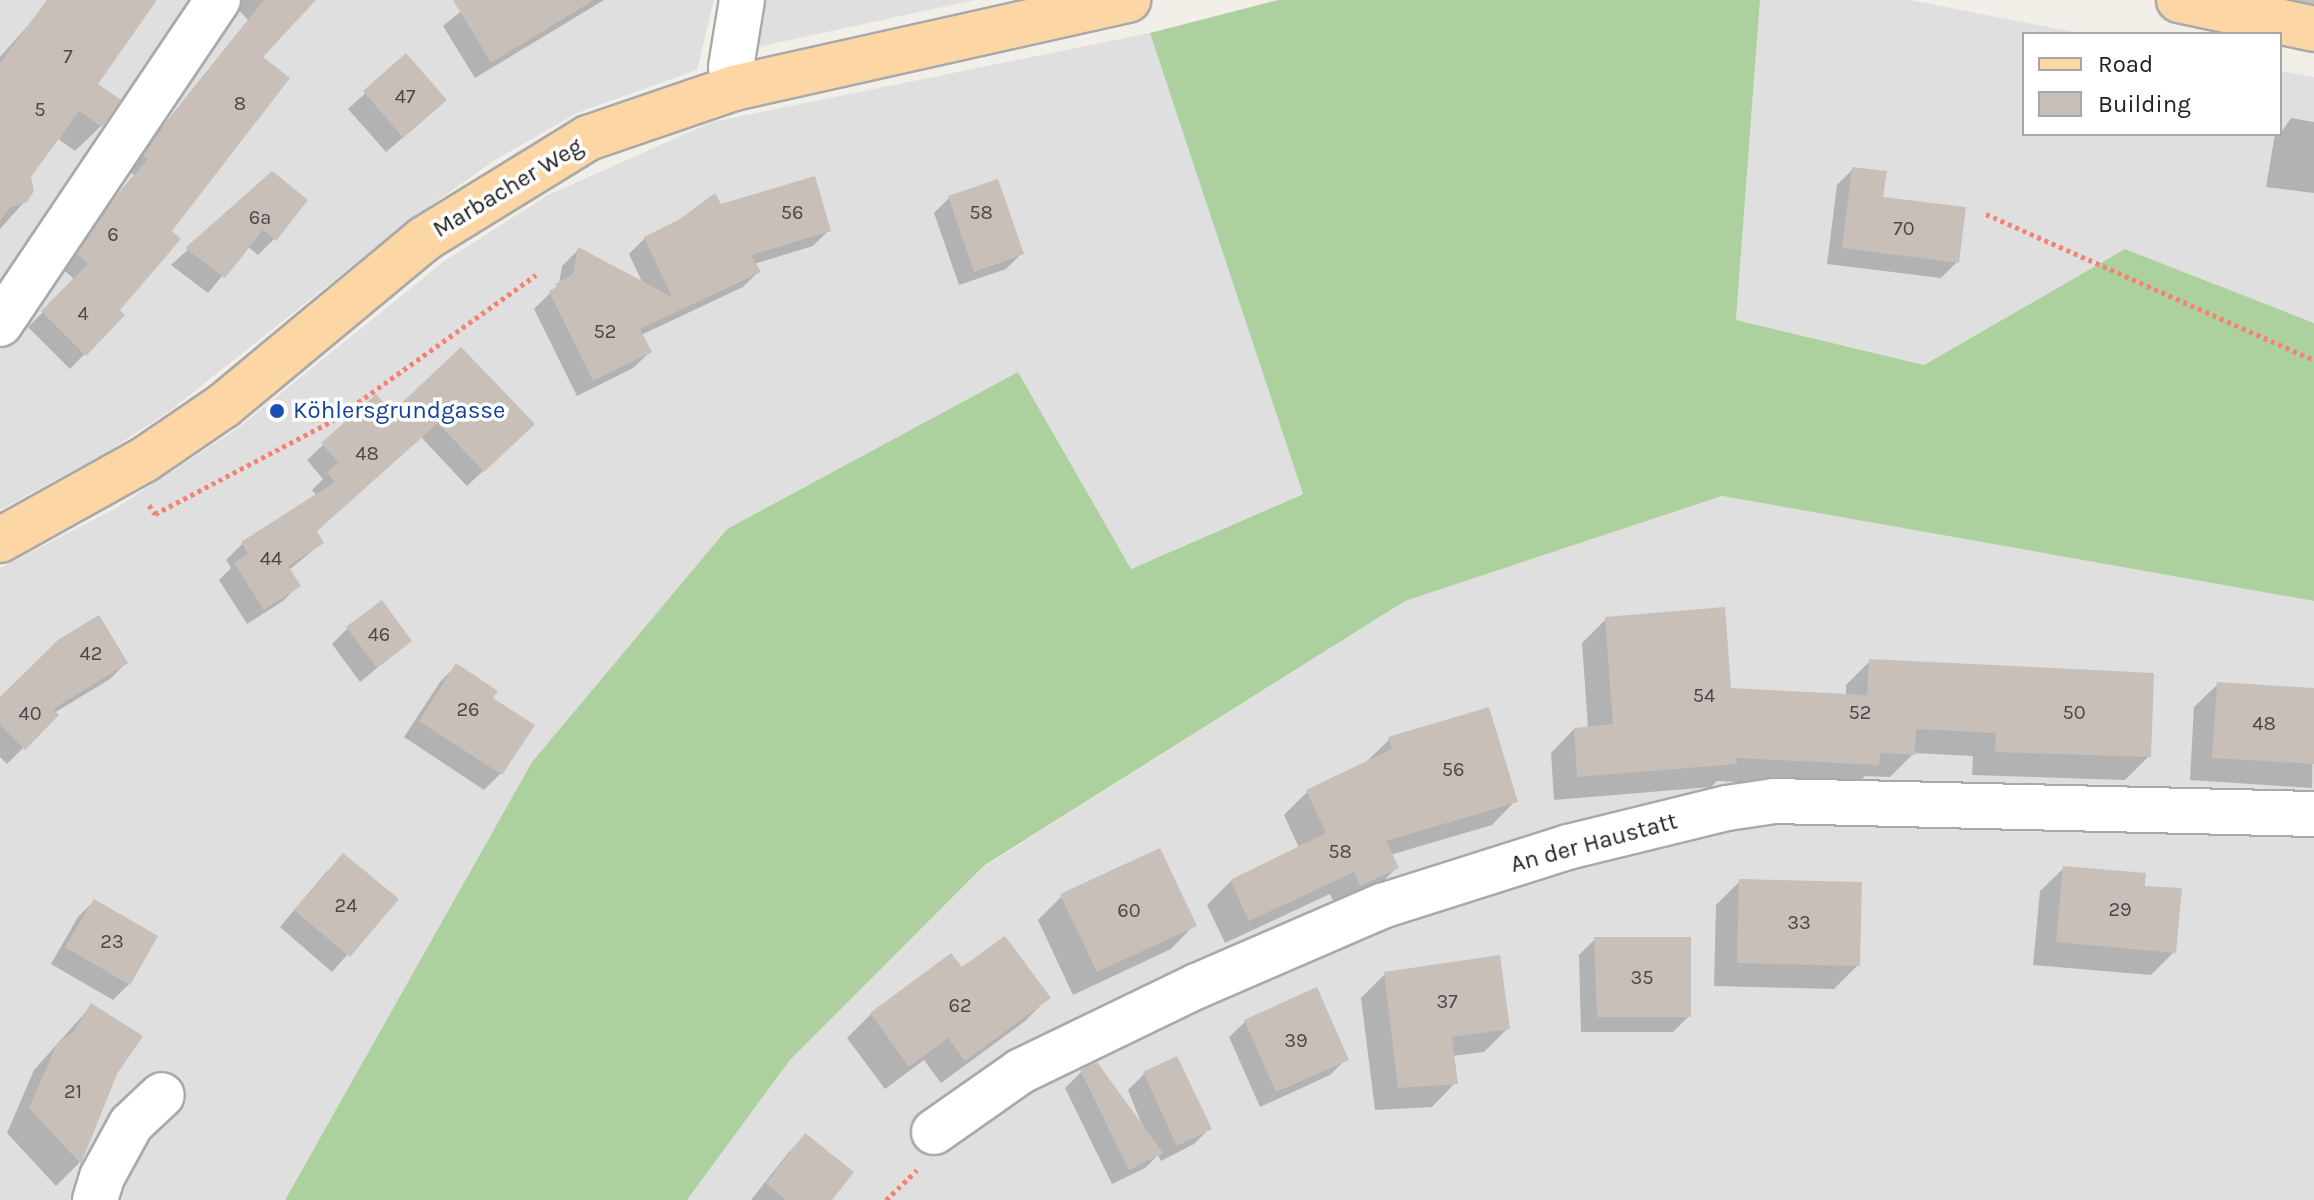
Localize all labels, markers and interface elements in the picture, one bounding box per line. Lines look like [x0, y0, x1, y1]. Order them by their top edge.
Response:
legend [2022, 32, 2282, 136]
house number: 7 [63, 44, 73, 68]
text: Road [2098, 50, 2153, 78]
house number: 47 [395, 84, 415, 108]
text: Building [2098, 90, 2191, 118]
house number: 8 [234, 91, 246, 115]
house number: 5 [34, 97, 46, 121]
street label: Marbacher Weg [428, 132, 588, 244]
house number: 56 [781, 200, 803, 224]
house number: 58 [969, 200, 993, 224]
house number: 6a [249, 205, 271, 229]
house number: 70 [1893, 216, 1915, 240]
house number: 6 [107, 222, 119, 246]
house number: 4 [77, 301, 89, 325]
house number: 52 [594, 319, 616, 343]
place label: Köhlersgrundgasse [293, 397, 505, 425]
marker: Köhlersgrundgasse [268, 402, 286, 420]
house number: 48 [355, 441, 379, 465]
house number: 44 [260, 546, 282, 570]
house number: 46 [368, 622, 390, 646]
house number: 42 [80, 641, 102, 665]
house number: 54 [1693, 683, 1715, 707]
house number: 26 [456, 697, 480, 721]
house number: 52 [1849, 700, 1871, 724]
house number: 50 [2062, 700, 2086, 724]
house number: 40 [18, 701, 42, 725]
house number: 48 [2252, 711, 2276, 735]
house number: 56 [1442, 757, 1464, 781]
street label: An der Haustatt [1507, 807, 1681, 879]
house number: 58 [1328, 839, 1352, 863]
house number: 24 [335, 893, 357, 917]
house number: 29 [2108, 897, 2132, 921]
house number: 60 [1117, 898, 1141, 922]
house number: 33 [1787, 910, 1811, 934]
house number: 23 [100, 929, 124, 953]
house number: 35 [1630, 965, 1654, 989]
house number: 37 [1436, 989, 1458, 1013]
house number: 62 [948, 993, 972, 1017]
house number: 39 [1284, 1028, 1308, 1052]
house number: 21 [64, 1079, 82, 1103]

